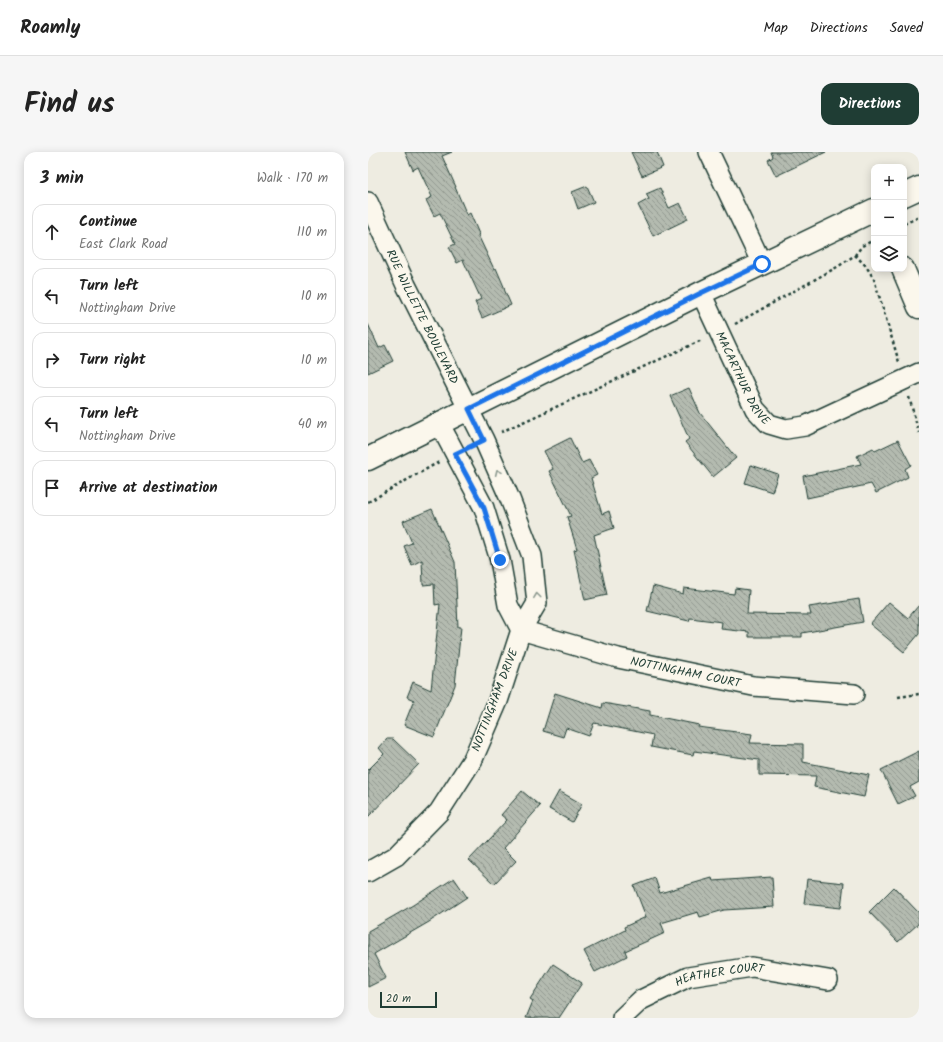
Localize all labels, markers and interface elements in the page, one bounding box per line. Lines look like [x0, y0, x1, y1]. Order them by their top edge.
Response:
text: Roamly [20, 13, 80, 43]
text: Map [763, 17, 788, 39]
text: Directions [810, 17, 868, 39]
text: Saved [890, 17, 923, 39]
text: Find us [24, 82, 115, 127]
button: Directions [821, 83, 919, 125]
map controls [871, 164, 907, 272]
button: + [871, 164, 907, 200]
text: 3 min [40, 165, 84, 192]
text: Walk · 170 m [257, 168, 328, 189]
button: − [871, 200, 907, 236]
text: Continue [79, 210, 137, 234]
icon: ahead [41, 221, 63, 243]
text: 110 m [297, 222, 327, 243]
text: East Clark Road [79, 234, 167, 255]
button: layers [871, 236, 907, 272]
street label: RUE WILLETTE BOULEVARD [381, 246, 464, 388]
route start [753, 255, 771, 273]
text: Turn left [79, 274, 139, 298]
icon: left [41, 285, 63, 307]
text: 10 m [301, 286, 327, 307]
text: Nottingham Drive [79, 298, 176, 319]
street label: MACARTHUR DRIVE [711, 328, 775, 430]
text: Turn right [79, 348, 146, 372]
icon: right [41, 349, 63, 371]
text: 10 m [301, 350, 327, 371]
text: Turn left [79, 402, 139, 426]
icon: left [41, 413, 63, 435]
text: 40 m [298, 414, 327, 435]
text: Nottingham Drive [79, 426, 176, 447]
one-way arrow [495, 469, 503, 477]
text: Arrive at destination [79, 476, 218, 500]
icon: arrive [41, 477, 63, 499]
route end [491, 551, 509, 569]
one-way arrow [532, 592, 541, 599]
street label: NOTTINGHAM DRIVE [467, 645, 524, 754]
street label: NOTTINGHAM COURT [629, 651, 744, 693]
street label: HEATHER COURT [671, 957, 767, 992]
scale bar [380, 990, 437, 1009]
text: 20 m [386, 990, 411, 1008]

